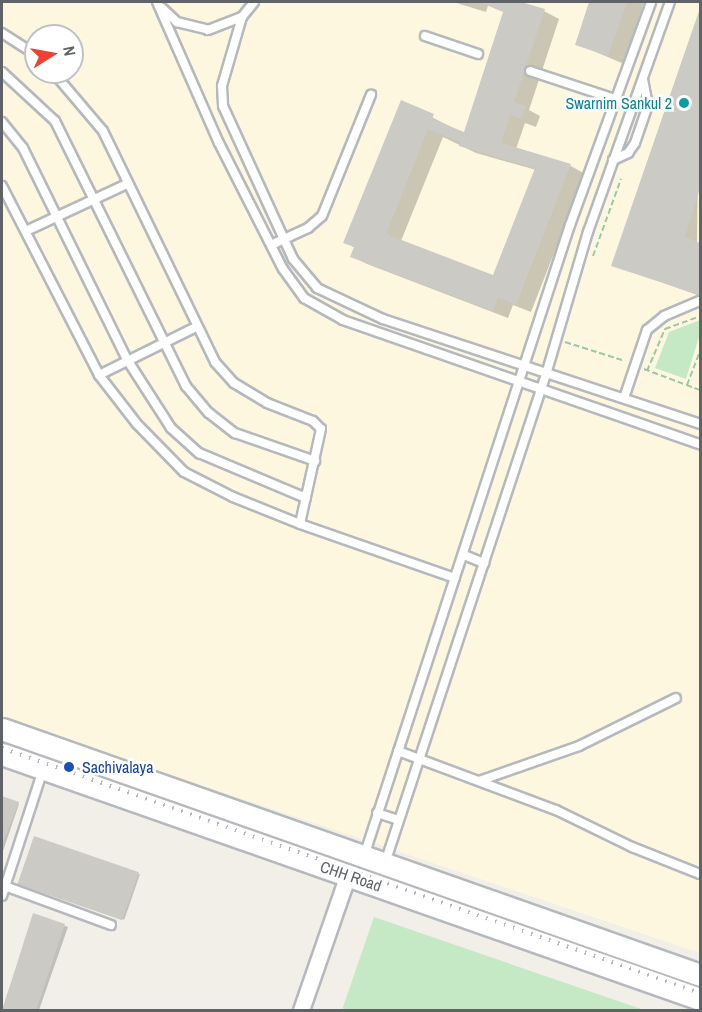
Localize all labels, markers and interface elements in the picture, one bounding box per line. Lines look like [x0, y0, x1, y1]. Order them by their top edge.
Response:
north arrow [24, 24, 84, 84]
text: N [58, 44, 81, 58]
place label: Swarnim Sankul 2 [566, 93, 672, 113]
marker: Swarnim Sankul 2 [677, 96, 691, 110]
place label: Sachivalaya [82, 757, 153, 777]
marker: Sachivalaya [60, 758, 78, 776]
street label: CHH Road [318, 857, 384, 895]

